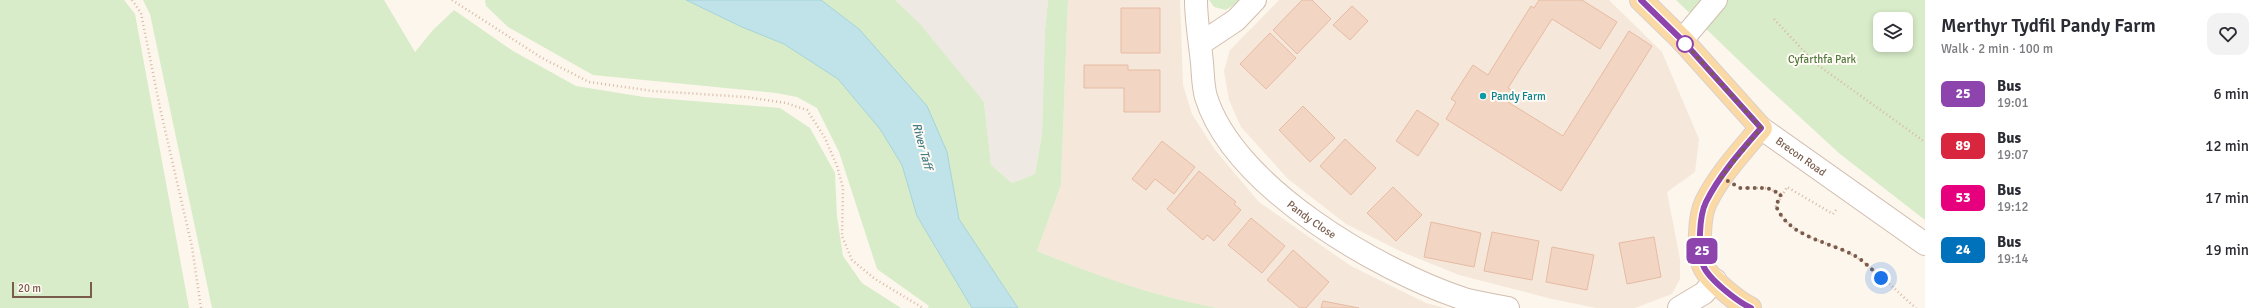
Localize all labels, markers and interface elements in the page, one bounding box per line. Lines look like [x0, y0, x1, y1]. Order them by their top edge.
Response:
map controls [1873, 12, 1913, 52]
button: layers [1873, 12, 1913, 52]
button: heart [2207, 13, 2249, 55]
text: Merthyr Tydfil Pandy Farm [1941, 14, 2156, 38]
unlabelled marker [1676, 35, 1694, 53]
text: Walk · 2 min · 100 m [1941, 41, 2053, 57]
park label: Cyfarthfa Park [1788, 53, 1857, 66]
text: Bus [1997, 77, 2021, 95]
text: 25 [1955, 85, 1971, 102]
text: 6 min [2213, 85, 2249, 103]
place label: Pandy Farm [1491, 90, 1546, 103]
marker: Pandy Farm [1478, 91, 1488, 101]
text: 19:01 [1997, 95, 2029, 111]
water label: River Taff [909, 121, 936, 174]
text: Bus [1997, 129, 2021, 147]
street label: Brecon Road [1773, 134, 1829, 179]
text: 89 [1955, 137, 1971, 154]
text: 12 min [2205, 137, 2249, 155]
text: 19:07 [1997, 147, 2029, 163]
text: Bus [1997, 181, 2021, 199]
text: 53 [1955, 189, 1971, 206]
text: 17 min [2205, 189, 2249, 207]
street label: Pandy Close [1285, 197, 1339, 241]
text: 19:12 [1997, 199, 2029, 215]
text: Bus [1997, 233, 2021, 251]
line badge: 25 [1684, 238, 1720, 264]
text: 24 [1955, 241, 1971, 258]
text: 19 min [2205, 241, 2249, 259]
text: 25 [1694, 242, 1710, 259]
text: 19:14 [1997, 251, 2029, 267]
your location [1871, 268, 1891, 288]
scale bar [12, 280, 92, 299]
text: 20 m [18, 282, 41, 295]

